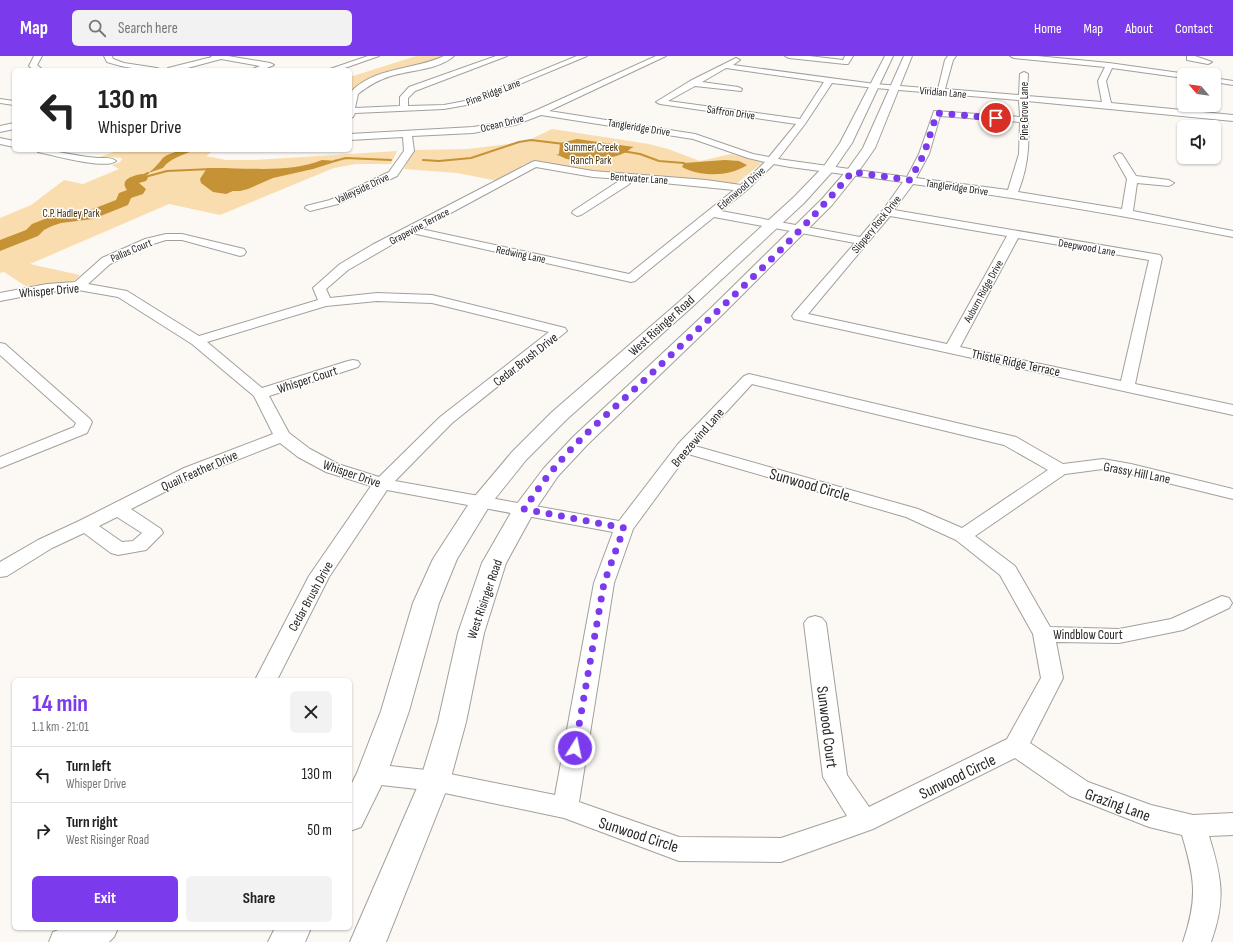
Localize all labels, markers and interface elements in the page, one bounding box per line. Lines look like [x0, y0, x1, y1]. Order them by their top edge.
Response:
search box [72, 10, 352, 46]
text: Map [20, 17, 48, 40]
icon: search [86, 17, 108, 39]
text: Search here [118, 19, 178, 38]
text: Home [1034, 20, 1062, 37]
text: Map [1084, 20, 1103, 37]
text: About [1125, 20, 1153, 37]
text: Contact [1175, 20, 1213, 37]
north arrow [1177, 68, 1221, 112]
map controls [1177, 68, 1221, 164]
street label: Pine Ridge Lane [464, 76, 522, 109]
street label: Pine Grove Lane [1018, 82, 1031, 140]
text: 130 m [98, 83, 158, 116]
icon: left [32, 84, 84, 136]
street label: Viridian Lane [919, 84, 967, 101]
pin [979, 101, 1013, 135]
street label: Saffron Drive [706, 103, 756, 122]
icon: arrive [985, 107, 1007, 129]
street label: Ocean Drive [479, 112, 525, 135]
street label: Tangleridge Drive [607, 116, 671, 139]
text: Whisper Drive [98, 117, 181, 138]
button: sound [1177, 120, 1221, 164]
park label: Summer Creek Ranch Park [564, 141, 619, 167]
street label: Edenwood Drive [715, 164, 768, 213]
street label: Valleyside Drive [333, 170, 391, 206]
street label: Bentwater Lane [610, 170, 668, 187]
street label: Tangleridge Drive [925, 177, 989, 198]
street label: Slippery Rock Drive [849, 193, 904, 256]
street label: Grapevine Terrace [387, 205, 451, 248]
park label: C.P. Hadley Park [42, 207, 100, 220]
street label: Pallas Court [108, 236, 154, 265]
street label: Deepwood Lane [1057, 236, 1117, 259]
street label: Redwing Lane [495, 243, 547, 266]
street label: Auburn Ridge Drive [960, 258, 1006, 326]
street label: Whisper Drive [18, 280, 80, 302]
street label: West Risinger Road [625, 292, 698, 359]
street label: Cedar Brush Drive [490, 330, 561, 390]
street label: Thistle Ridge Terrace [970, 346, 1061, 380]
street label: Whisper Court [275, 363, 339, 397]
street label: Breezewind Lane [668, 405, 728, 470]
street label: Quail Feather Drive [159, 447, 240, 495]
street label: Whisper Drive [321, 457, 383, 491]
street label: Grassy Hill Lane [1102, 459, 1172, 487]
street label: Sunwood Circle [767, 465, 852, 506]
street label: West Risinger Road [464, 557, 506, 641]
street label: Cedar Brush Drive [285, 559, 337, 634]
street label: Windblow Court [1053, 627, 1123, 643]
street label: Sunwood Court [812, 685, 841, 769]
text: 14 min [32, 689, 88, 718]
button: close [290, 691, 332, 733]
text: 1.1 km · 21:01 [32, 719, 89, 735]
position arrow [554, 727, 596, 769]
street label: Sunwood Circle [916, 751, 999, 804]
text: Turn left [66, 757, 111, 776]
icon: left [32, 764, 54, 786]
text: 130 m [302, 765, 332, 784]
text: Whisper Drive [66, 776, 126, 792]
street label: Grazing Lane [1082, 785, 1153, 826]
text: Turn right [66, 813, 118, 832]
street label: Sunwood Circle [596, 814, 681, 857]
icon: right [32, 820, 54, 842]
text: 50 m [307, 821, 332, 840]
text: West Risinger Road [66, 832, 149, 848]
button: Exit [32, 876, 178, 922]
button: Share [186, 876, 332, 922]

